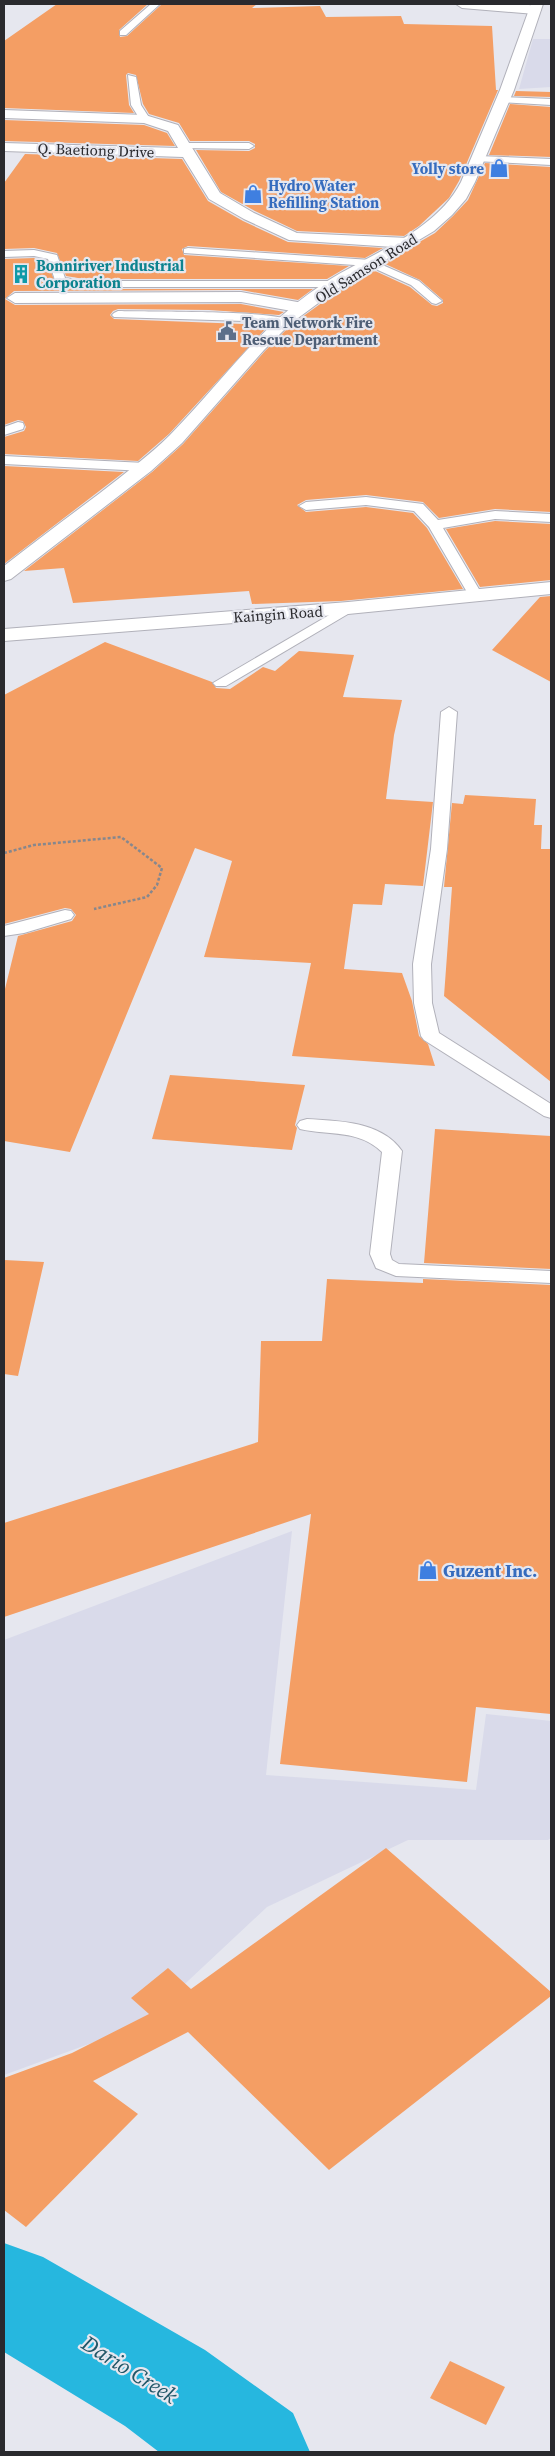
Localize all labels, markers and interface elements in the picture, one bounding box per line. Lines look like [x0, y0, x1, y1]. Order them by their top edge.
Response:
street label: Q. Baetiong Drive [37, 137, 155, 163]
shop icon: Yolly store [488, 157, 510, 179]
place label: Yolly store [412, 158, 484, 179]
place label: Hydro Water Refilling Station [268, 175, 379, 213]
shop icon: Hydro Water Refilling Station [242, 183, 264, 205]
street label: Old Samson Road [311, 228, 422, 308]
place label: Bonniriver Industrial Corporation [36, 255, 185, 293]
building icon: Bonniriver Industrial Corporation [10, 263, 32, 285]
place label: Team Network Fire Rescue Department [242, 312, 379, 350]
public building icon: Team Network Fire Rescue Department [216, 320, 238, 342]
street label: Kaingin Road [232, 600, 324, 628]
place label: Guzent Inc. [443, 1558, 537, 1583]
shop icon: Guzent Inc. [417, 1559, 439, 1581]
water label: Dario Creek [76, 2327, 184, 2411]

